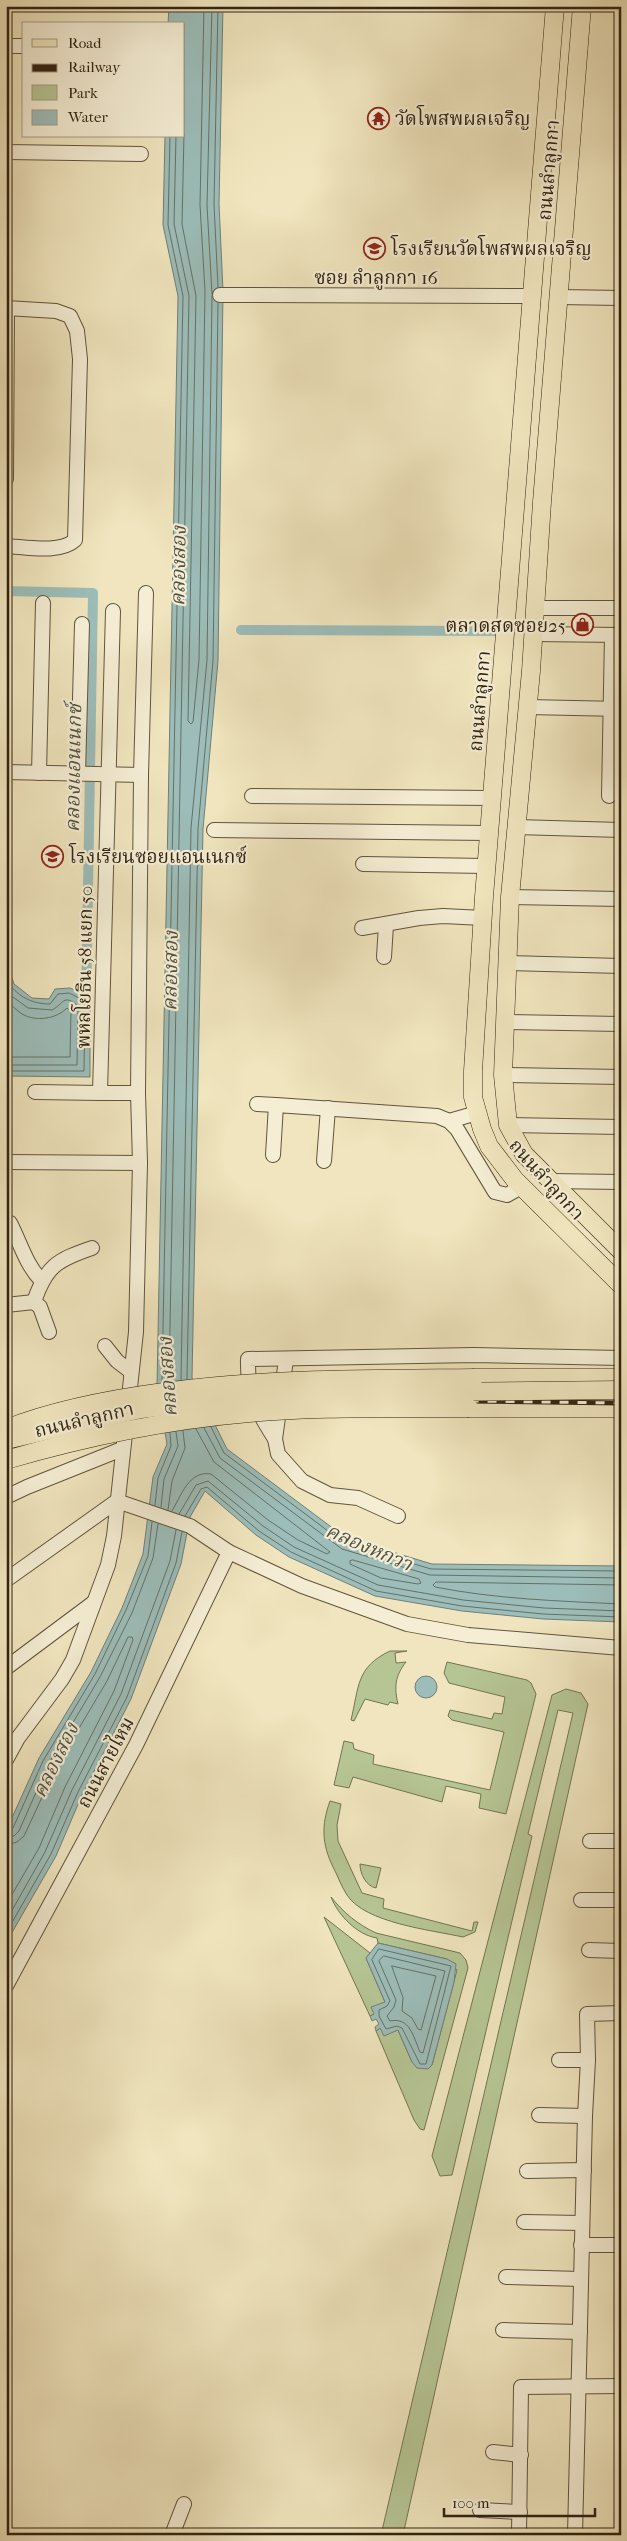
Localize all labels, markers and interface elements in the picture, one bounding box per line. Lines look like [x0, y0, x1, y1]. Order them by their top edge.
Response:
legend [22, 22, 185, 138]
text: Road [68, 34, 102, 52]
text: Railway [68, 58, 121, 76]
text: Park [68, 84, 98, 102]
place label: วัดโพสพผลเจริญ [395, 104, 531, 130]
temple icon: วัดโพสพผลเจริญ [367, 106, 391, 130]
text: Water [67, 108, 108, 126]
street label: ถนนลำลูกกา [534, 119, 565, 222]
place label: โรงเรียนวัดโพสพผลเจริญ [390, 234, 592, 260]
school or university icon: โรงเรียนวัดโพสพผลเจริญ [363, 236, 387, 260]
street label: ซอย ลำลูกกา 16 [314, 267, 439, 290]
water label: คลองสอง [166, 525, 191, 606]
shop icon: ตลาดสดซอย25 [570, 613, 594, 637]
place label: ตลาดสดซอย25 [445, 615, 566, 637]
street label: ถนนลำลูกกา [465, 650, 496, 753]
water label: คลองแอนเนกซ์ [61, 700, 86, 832]
place label: โรงเรียนซอยแอนเนกซ์ [68, 842, 247, 868]
school or university icon: โรงเรียนซอยแอนเนกซ์ [41, 844, 65, 868]
street label: พหลโยธิน 58 แยก 50 [69, 885, 97, 1049]
water label: คลองสอง [158, 930, 183, 1011]
street label: ถนนลำลูกกา [503, 1135, 588, 1225]
water label: คลองสอง [153, 1335, 182, 1418]
street label: ถนนลำลูกกา [32, 1398, 136, 1443]
water label: คลองหกวา [322, 1519, 416, 1576]
street label: ถนนสายไหม [70, 1712, 139, 1812]
water label: คลองสอง [28, 1718, 84, 1801]
scale bar [444, 2486, 596, 2518]
text: 100 m [452, 2494, 490, 2512]

